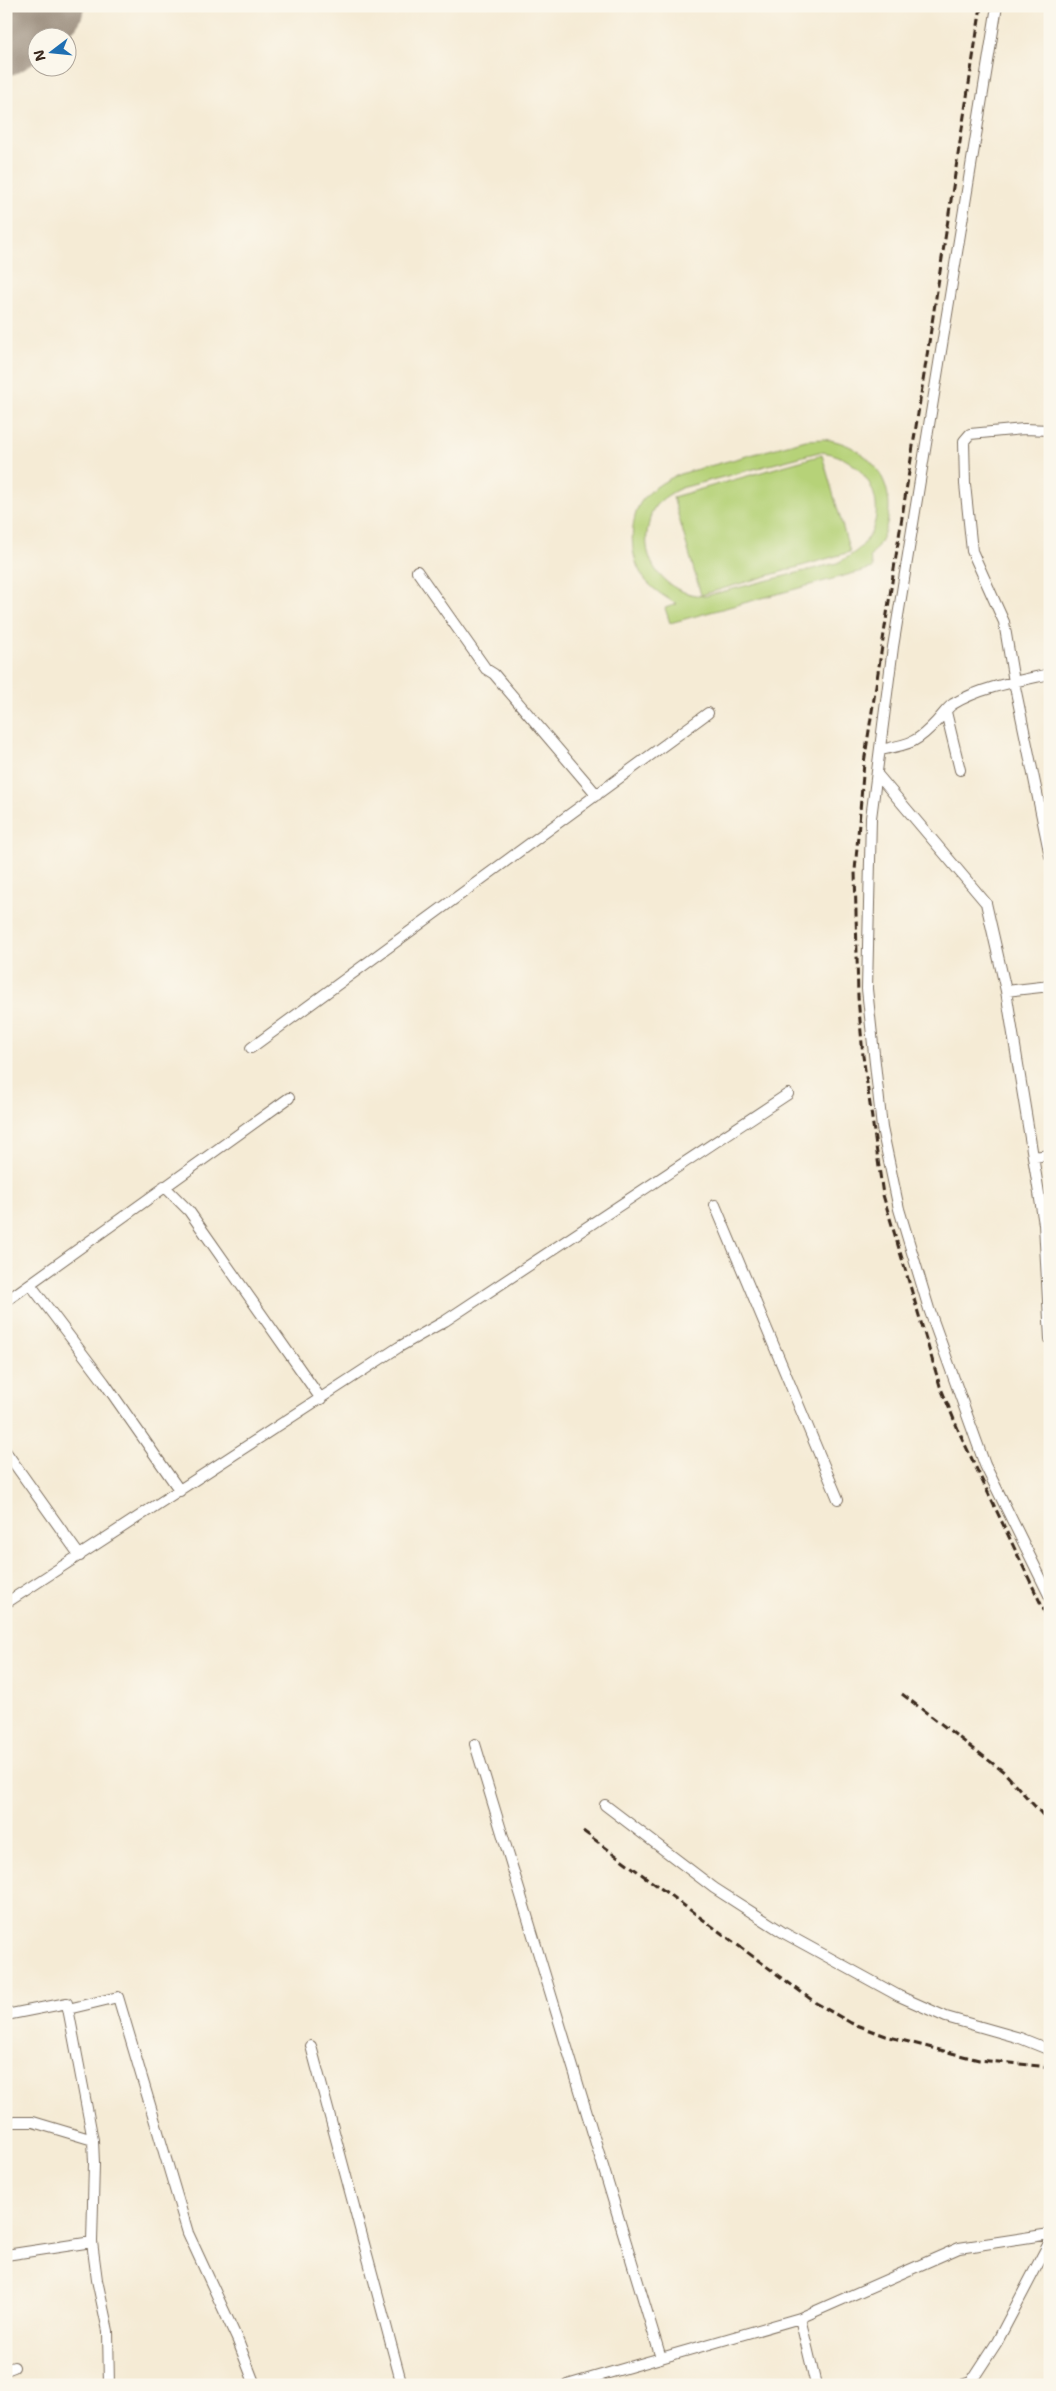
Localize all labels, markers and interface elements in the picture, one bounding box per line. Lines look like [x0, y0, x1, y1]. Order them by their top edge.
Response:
north arrow [28, 28, 78, 78]
text: N [29, 48, 50, 63]

